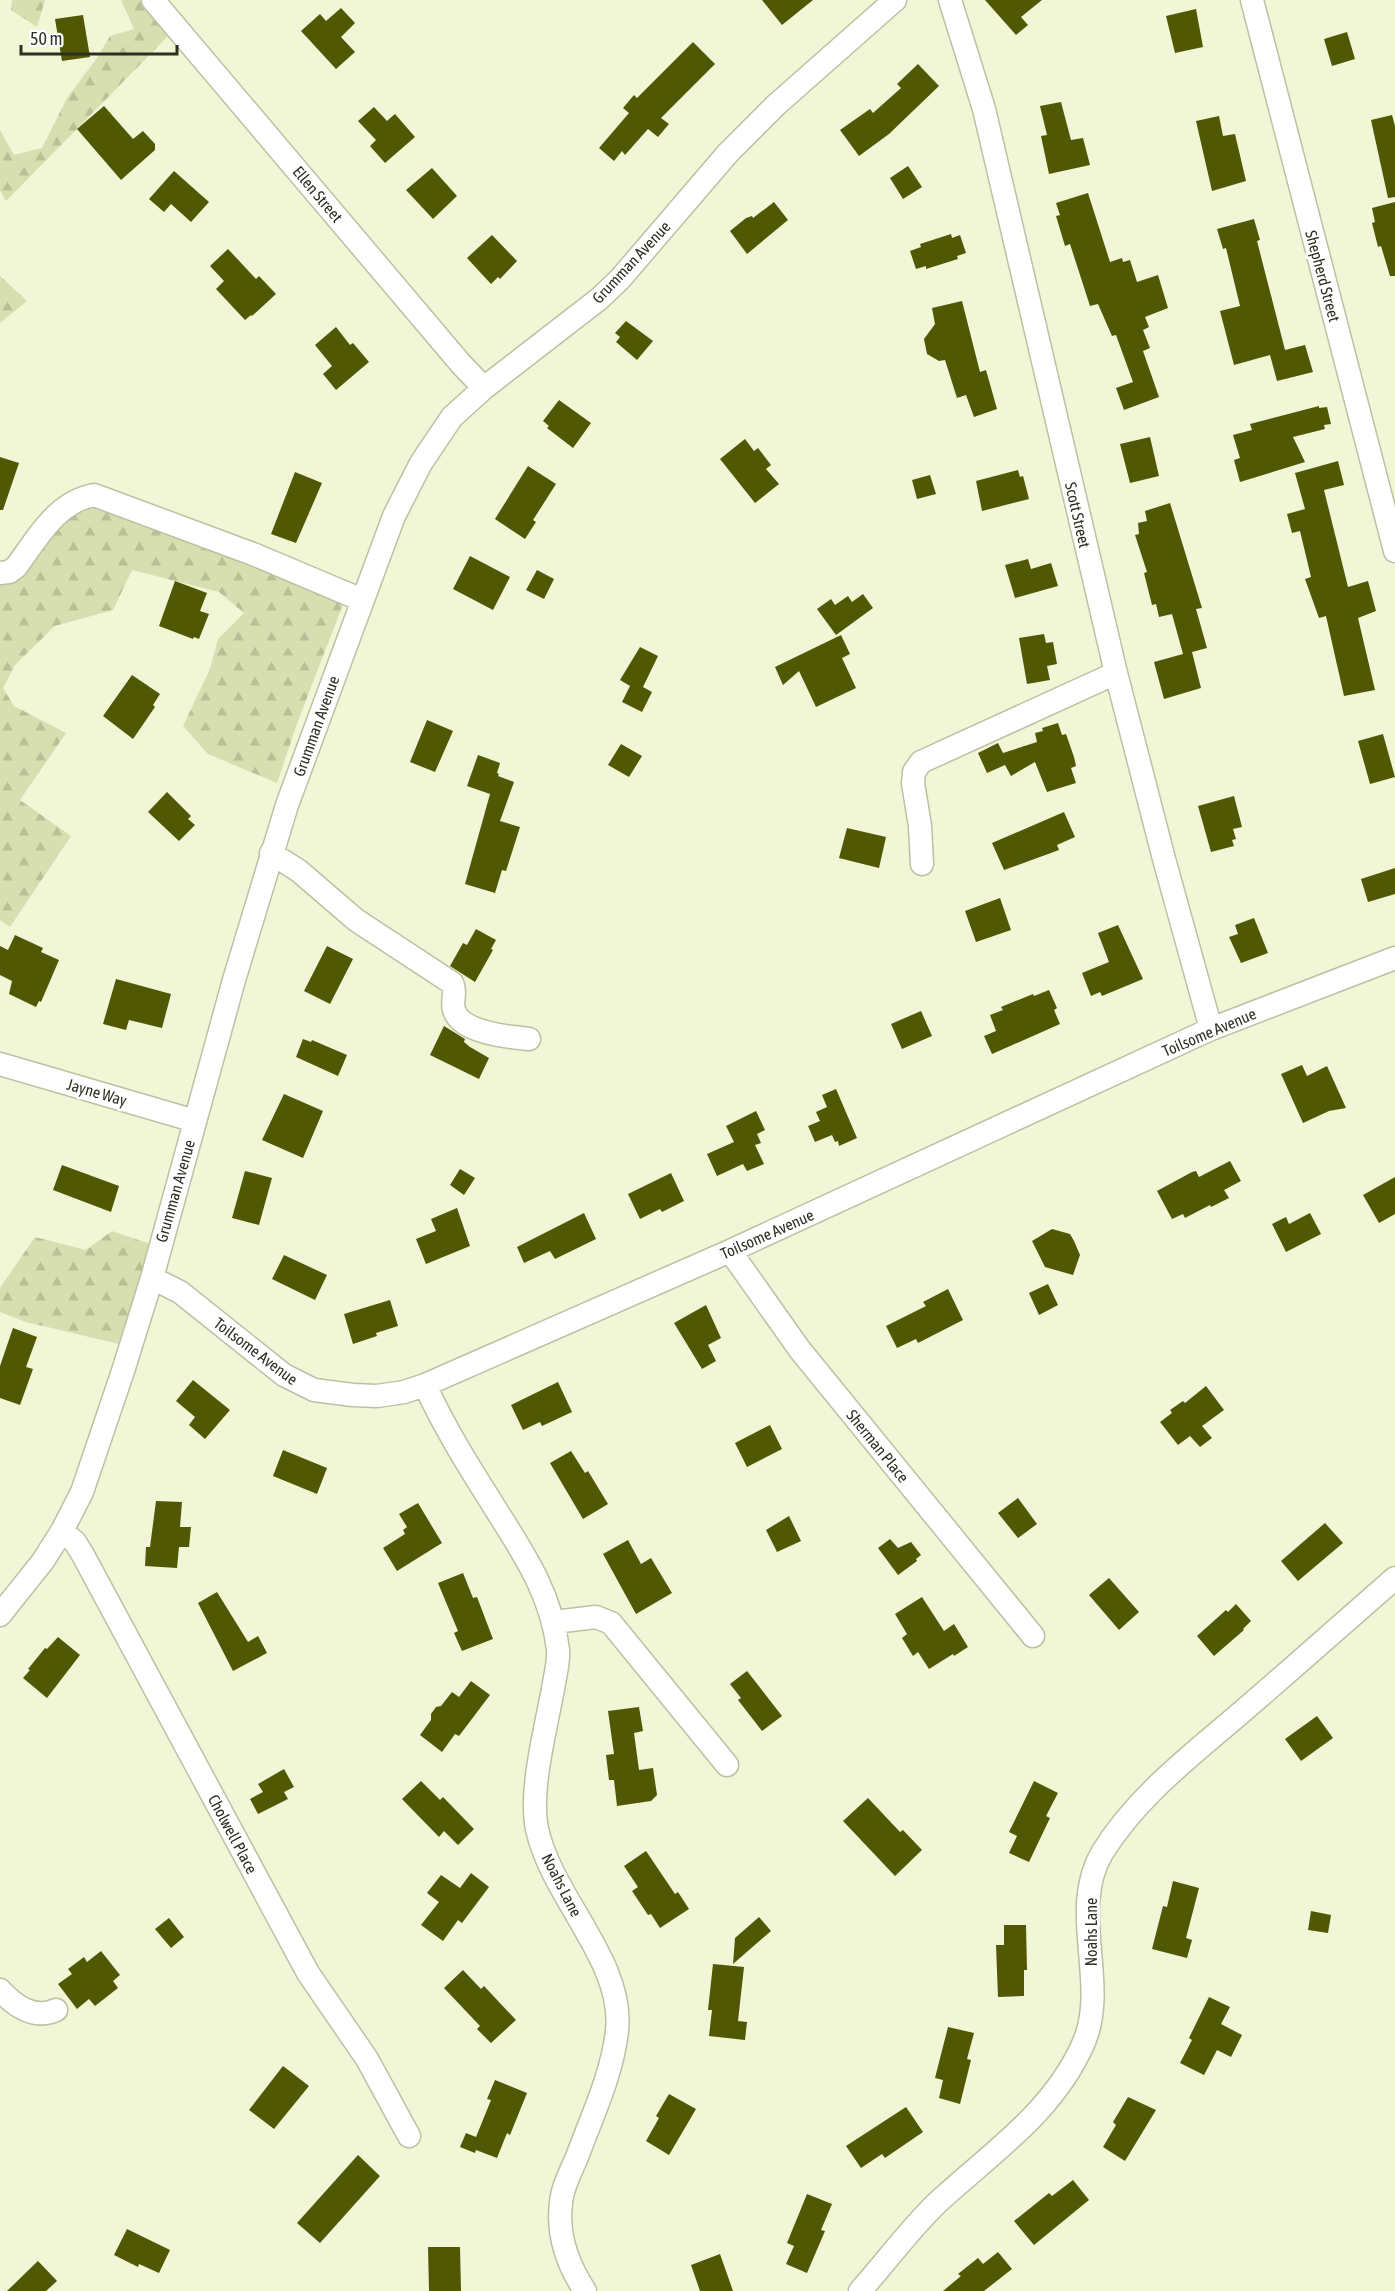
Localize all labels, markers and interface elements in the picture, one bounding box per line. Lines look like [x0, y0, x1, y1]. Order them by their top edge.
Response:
scale bar [21, 18, 177, 56]
text: 50 m [30, 28, 62, 49]
street label: Ellen Street [289, 162, 347, 226]
street label: Grumman Avenue [588, 217, 674, 307]
street label: Shepherd Street [1301, 228, 1344, 324]
street label: Scott Street [1062, 480, 1094, 550]
street label: Grumman Avenue [289, 673, 343, 779]
street label: Toilsome Avenue [1159, 1004, 1259, 1060]
street label: Jayne Way [65, 1075, 129, 1110]
street label: Grumman Avenue [152, 1138, 198, 1244]
street label: Toilsome Avenue [718, 1205, 816, 1263]
street label: Toilsome Avenue [211, 1314, 301, 1388]
street label: Sherman Place [843, 1406, 913, 1486]
street label: Cholwell Place [205, 1792, 261, 1876]
street label: Noahs Lane [538, 1850, 586, 1920]
street label: Noahs Lane [1082, 1898, 1100, 1966]

